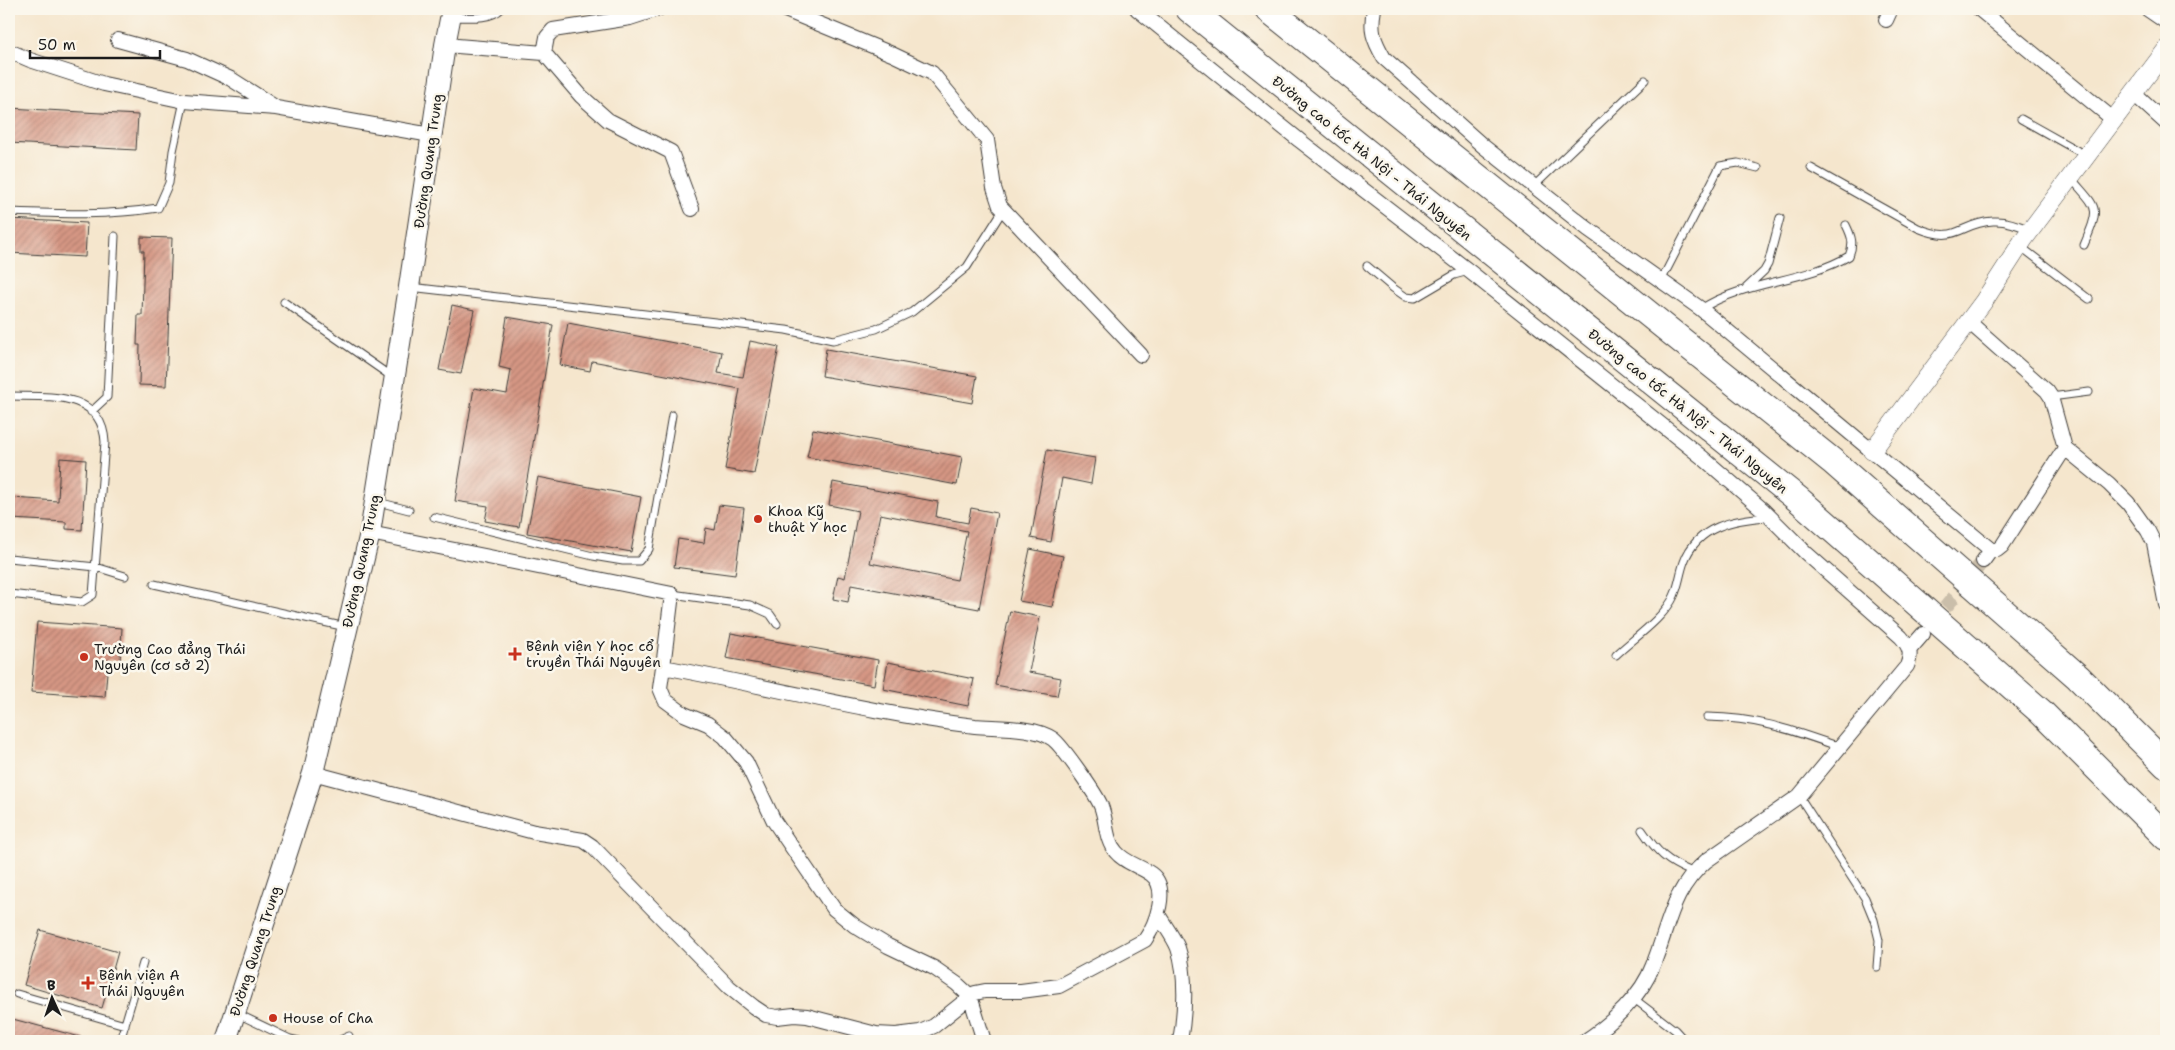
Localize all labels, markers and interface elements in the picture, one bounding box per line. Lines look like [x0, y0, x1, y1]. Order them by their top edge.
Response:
scale bar [30, 28, 160, 60]
text: 50 m [38, 35, 76, 55]
street label: Đường cao tốc Hà Nội - Thái Nguyên [1269, 72, 1476, 244]
street label: Đường Quang Trung [410, 92, 446, 230]
street label: Đường cao tốc Hà Nội - Thái Nguyên [1585, 325, 1792, 497]
street label: Đường Quang Trung [338, 493, 384, 629]
place label: Khoa Kỹ thuật Y học [768, 502, 847, 536]
marker: Khoa Kỹ thuật Y học [752, 513, 764, 525]
place label: Bệnh viện Y học cổ truyền Thái Nguyên [526, 637, 661, 671]
place label: Trường Cao đẳng Thái Nguyên (cơ sở 2) [94, 640, 246, 674]
marker: Bệnh viện Y học cổ truyền Thái Nguyên [508, 647, 522, 661]
marker: Trường Cao đẳng Thái Nguyên (cơ sở 2) [78, 651, 90, 663]
street label: Đường Quang Trung [225, 884, 285, 1018]
place label: Bệnh viện A Thái Nguyên [99, 966, 185, 1000]
north arrow [28, 972, 78, 1022]
text: B [46, 976, 56, 994]
marker: Bệnh viện A Thái Nguyên [81, 976, 95, 990]
place label: House of Cha [283, 1009, 373, 1027]
marker: House of Cha [267, 1012, 279, 1024]

